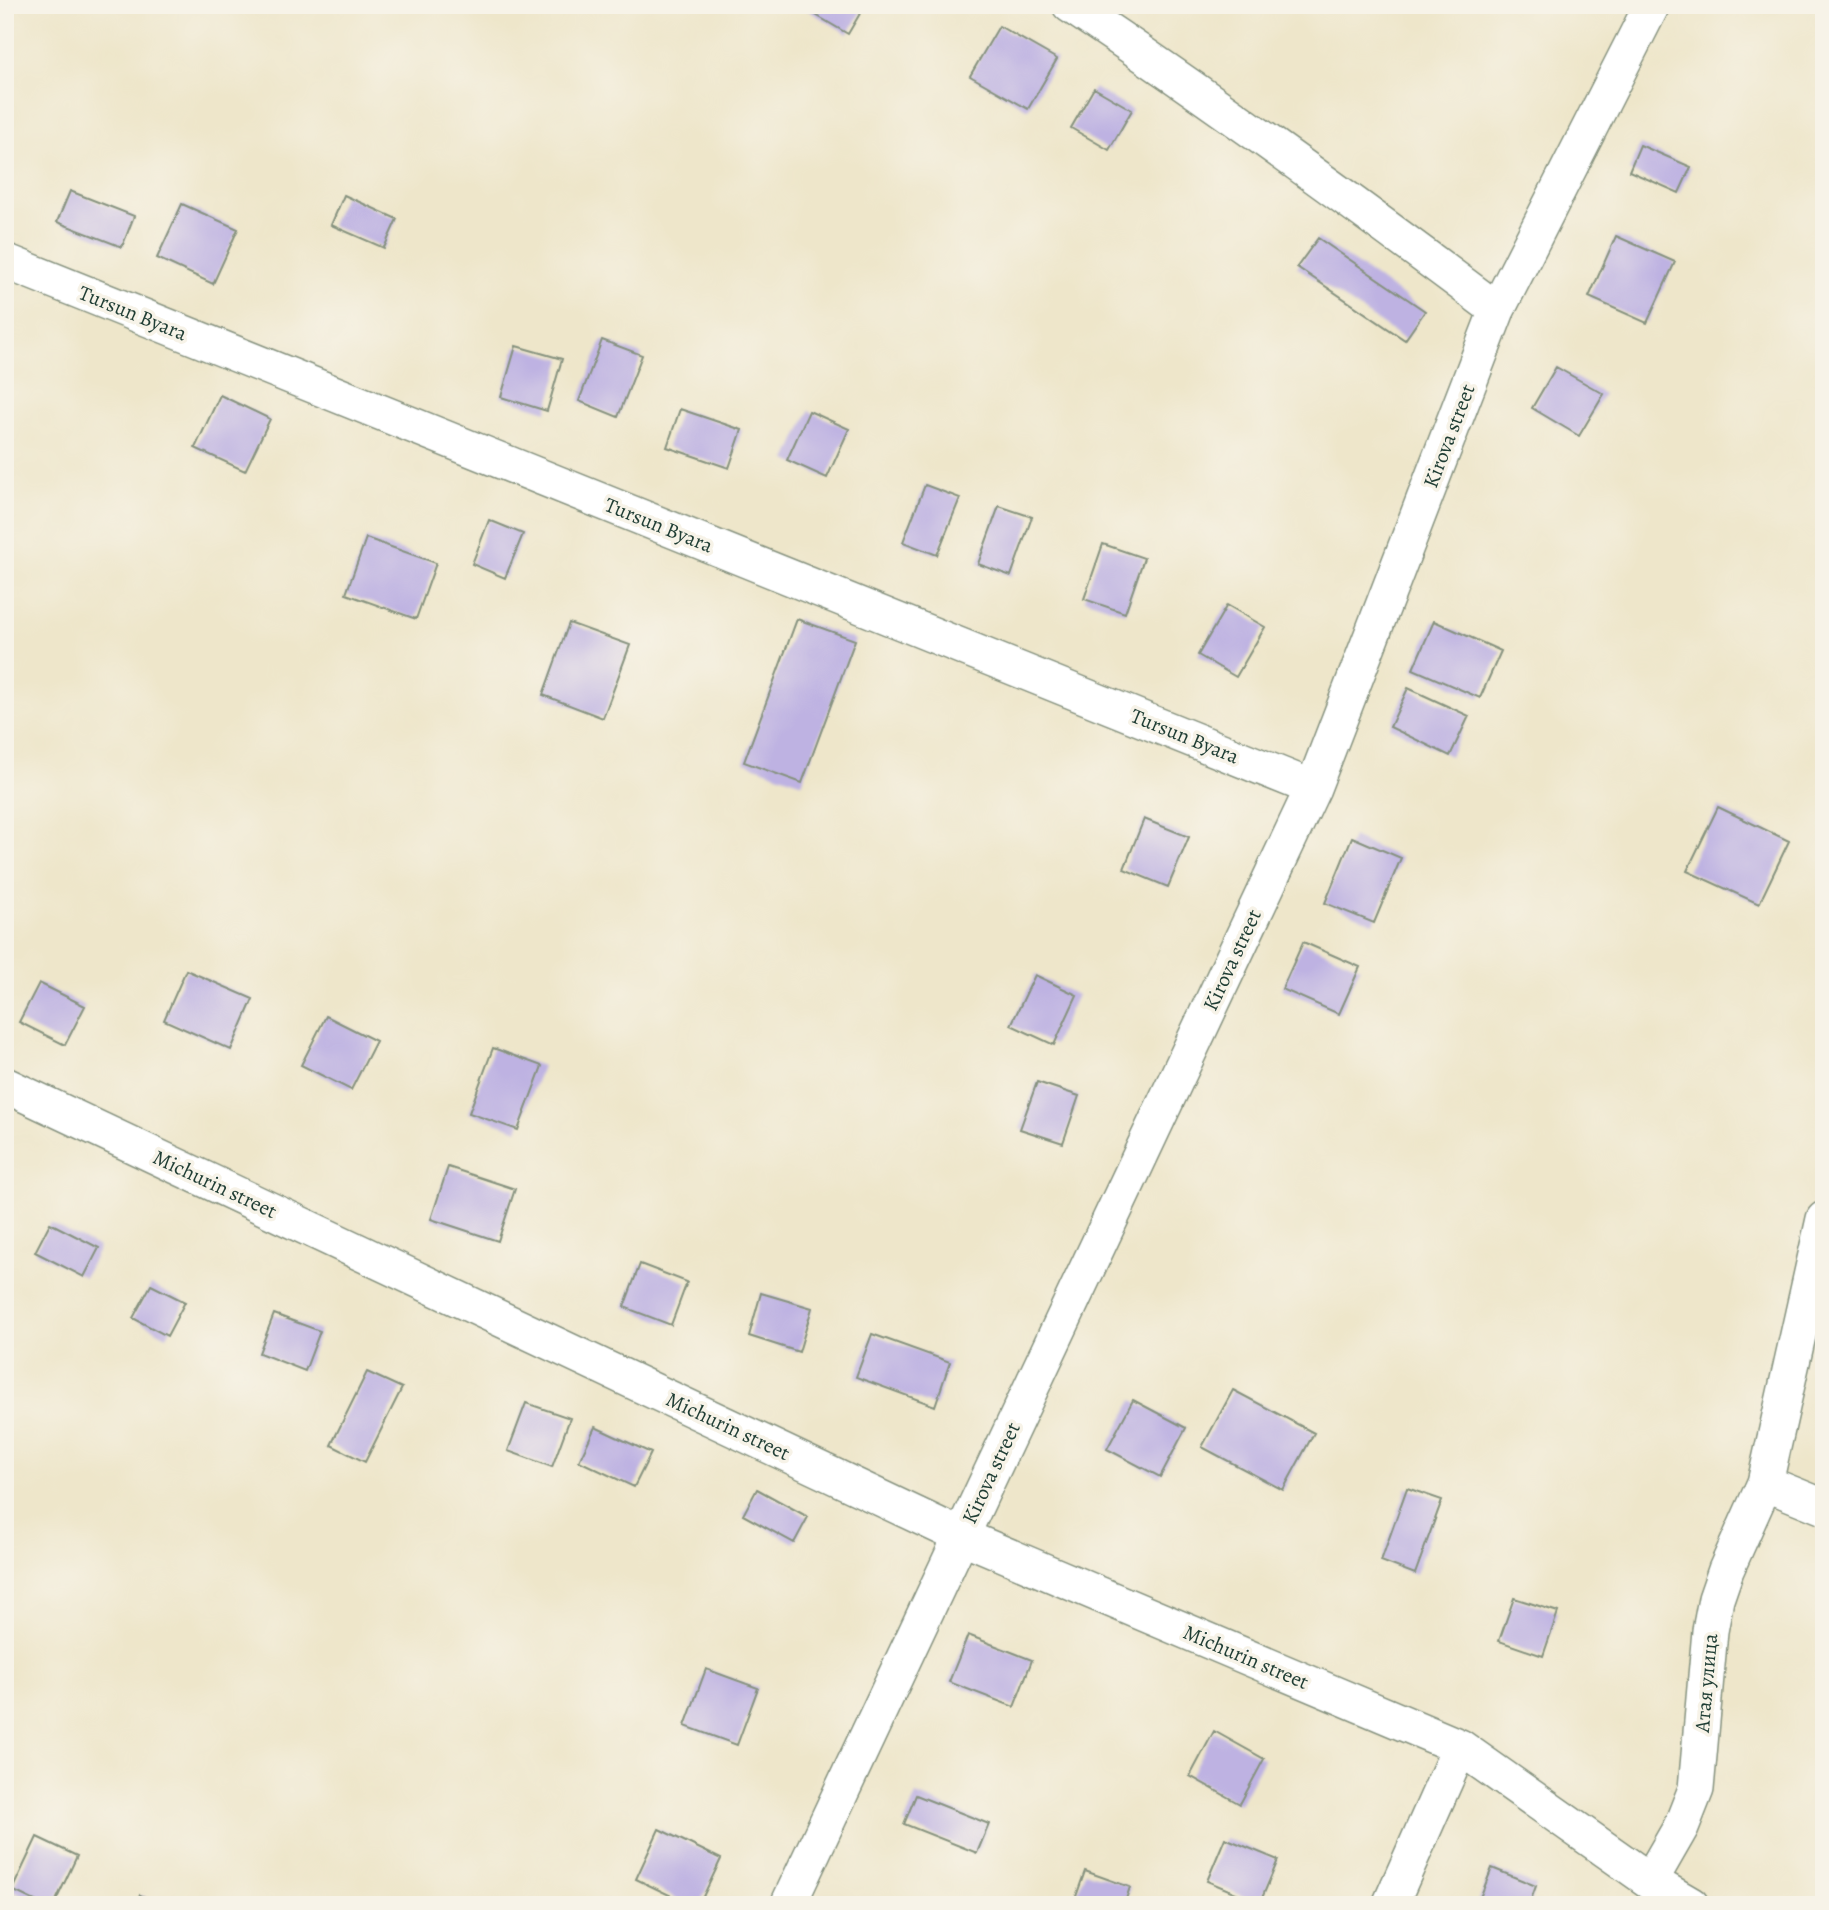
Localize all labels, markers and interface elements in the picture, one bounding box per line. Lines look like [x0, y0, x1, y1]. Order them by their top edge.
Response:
street label: Tursun Byara [75, 279, 192, 347]
street label: Kirova street [1416, 380, 1482, 492]
street label: Tursun Byara [601, 491, 718, 559]
street label: Tursun Byara [1127, 702, 1244, 770]
street label: Kirova street [1196, 905, 1268, 1015]
street label: Michurin street [149, 1143, 282, 1225]
street label: Michurin street [662, 1385, 795, 1467]
street label: Kirova street [955, 1418, 1027, 1528]
street label: Michurin street [1179, 1618, 1313, 1696]
street label: Атая улица [1688, 1632, 1724, 1735]

